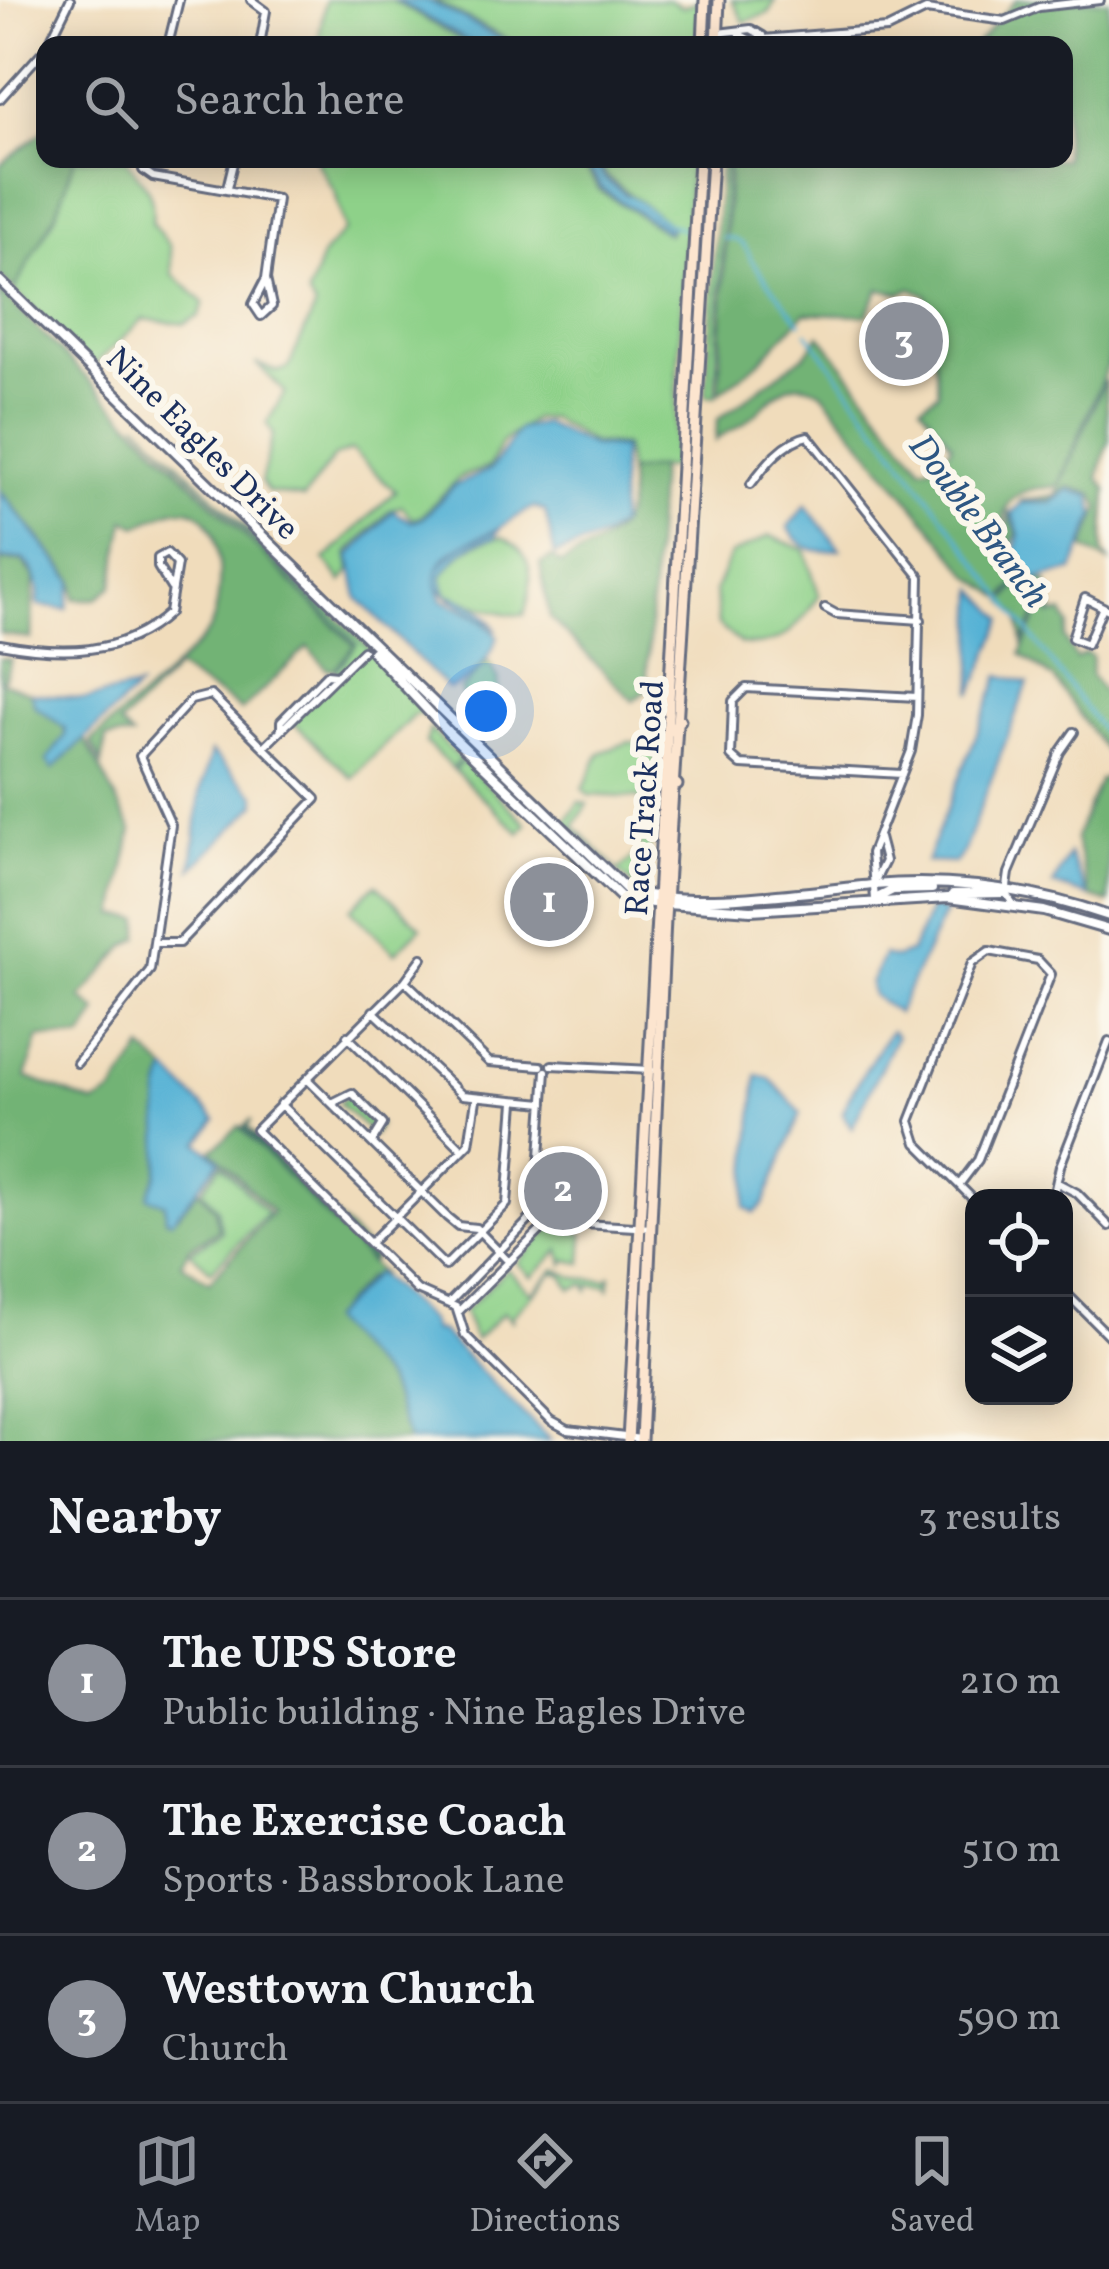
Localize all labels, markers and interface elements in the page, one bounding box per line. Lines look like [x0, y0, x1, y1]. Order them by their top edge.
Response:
search box [36, 36, 1073, 168]
icon: search [78, 69, 144, 135]
text: Search here [174, 71, 405, 134]
pin: 3 [865, 296, 943, 386]
street label: Nine Eagles Drive [94, 338, 308, 552]
water label: Double Branch [895, 425, 1059, 619]
street label: Race Track Road [616, 679, 678, 917]
your location [456, 681, 516, 741]
pin: 1 [510, 857, 588, 947]
pin: 2 [524, 1146, 602, 1236]
map controls [965, 1189, 1073, 1405]
button: locate [965, 1189, 1073, 1297]
button: layers [965, 1297, 1073, 1405]
text: Nearby [48, 1484, 222, 1555]
text: 3 results [918, 1492, 1061, 1546]
text: The UPS Store [162, 1624, 457, 1687]
text: 1 [79, 1656, 95, 1710]
text: 210 m [959, 1656, 1061, 1710]
text: Public building · Nine Eagles Drive [162, 1687, 746, 1741]
text: The Exercise Coach [162, 1792, 567, 1855]
text: 2 [77, 1824, 97, 1878]
text: 510 m [961, 1824, 1061, 1878]
text: Sports · Bassbrook Lane [162, 1855, 565, 1909]
text: Westtown Church [162, 1960, 535, 2023]
text: 3 [77, 1992, 97, 2046]
text: 590 m [956, 1992, 1061, 2046]
text: Church [162, 2023, 289, 2077]
tab: Map [134, 2128, 201, 2246]
tab: Directions [469, 2128, 621, 2246]
tab: Saved [890, 2128, 975, 2246]

